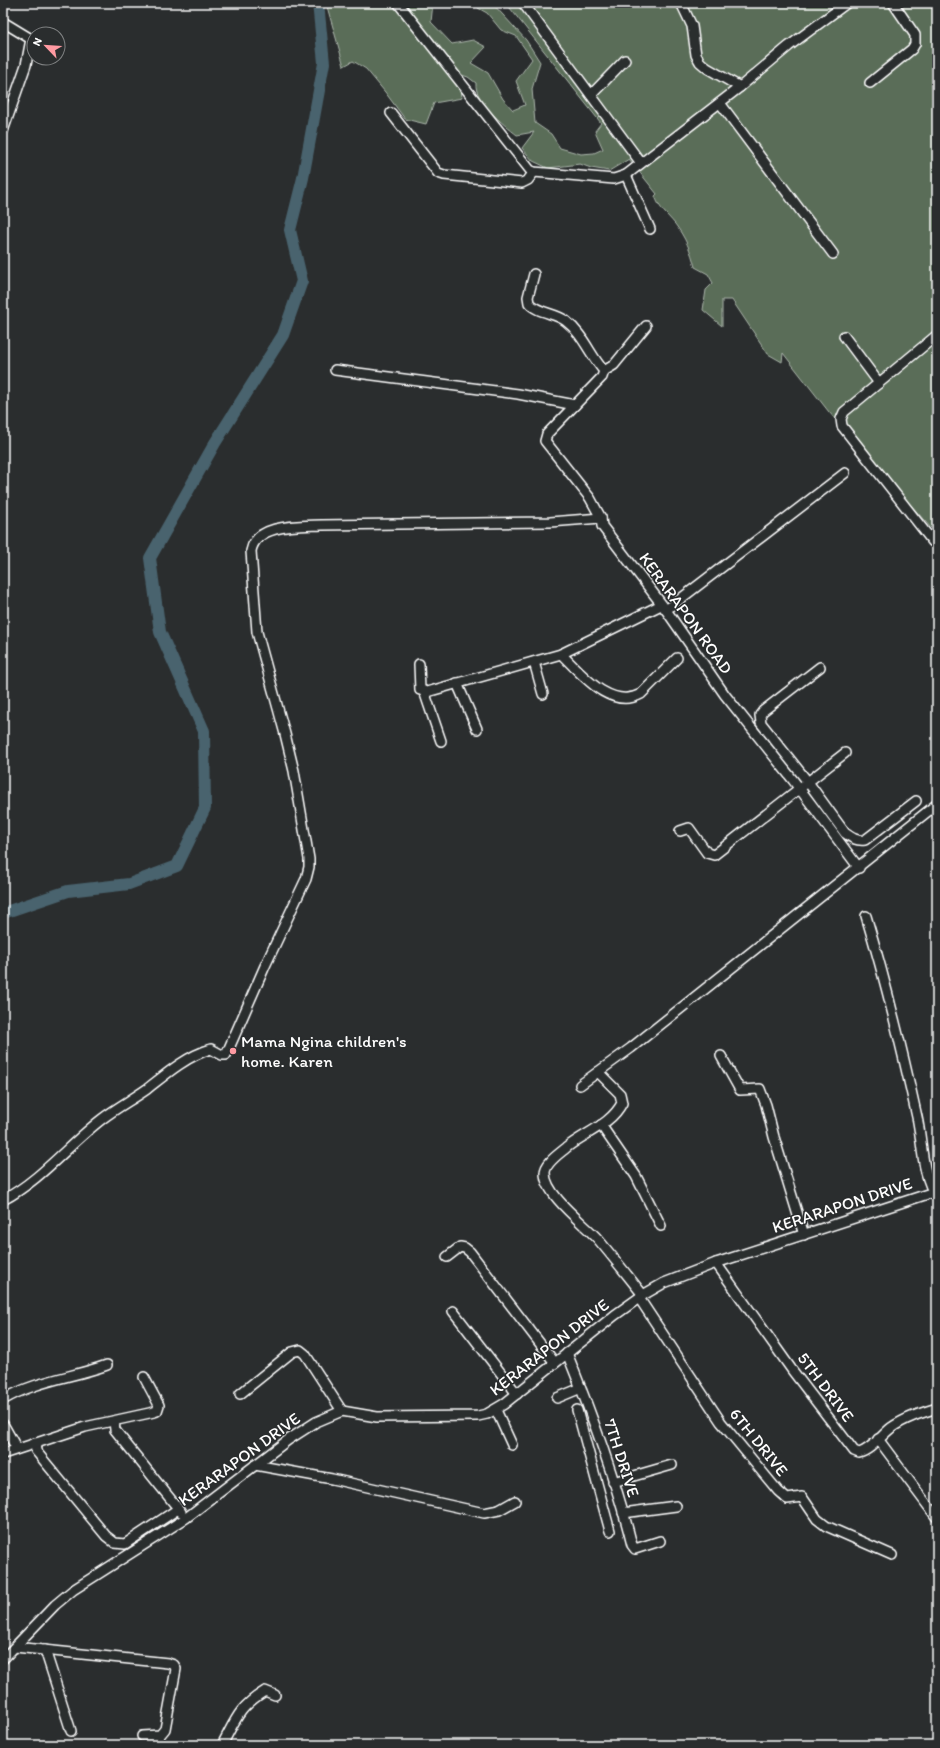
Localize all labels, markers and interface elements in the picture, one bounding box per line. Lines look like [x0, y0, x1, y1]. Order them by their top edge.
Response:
north arrow [26, 26, 66, 66]
text: N [30, 36, 45, 48]
street label: KERARAPON ROAD [635, 548, 737, 678]
place label: Mama Ngina children's home. Karen [241, 1031, 407, 1071]
marker: Mama Ngina children's home. Karen [228, 1046, 238, 1056]
street label: KERARAPON DRIVE [770, 1173, 914, 1237]
street label: KERARAPON DRIVE [485, 1294, 613, 1400]
street label: 5TH DRIVE [794, 1348, 858, 1426]
street label: 6TH DRIVE [726, 1404, 792, 1480]
street label: KERARAPON DRIVE [174, 1408, 304, 1510]
street label: 7TH DRIVE [600, 1416, 644, 1500]

